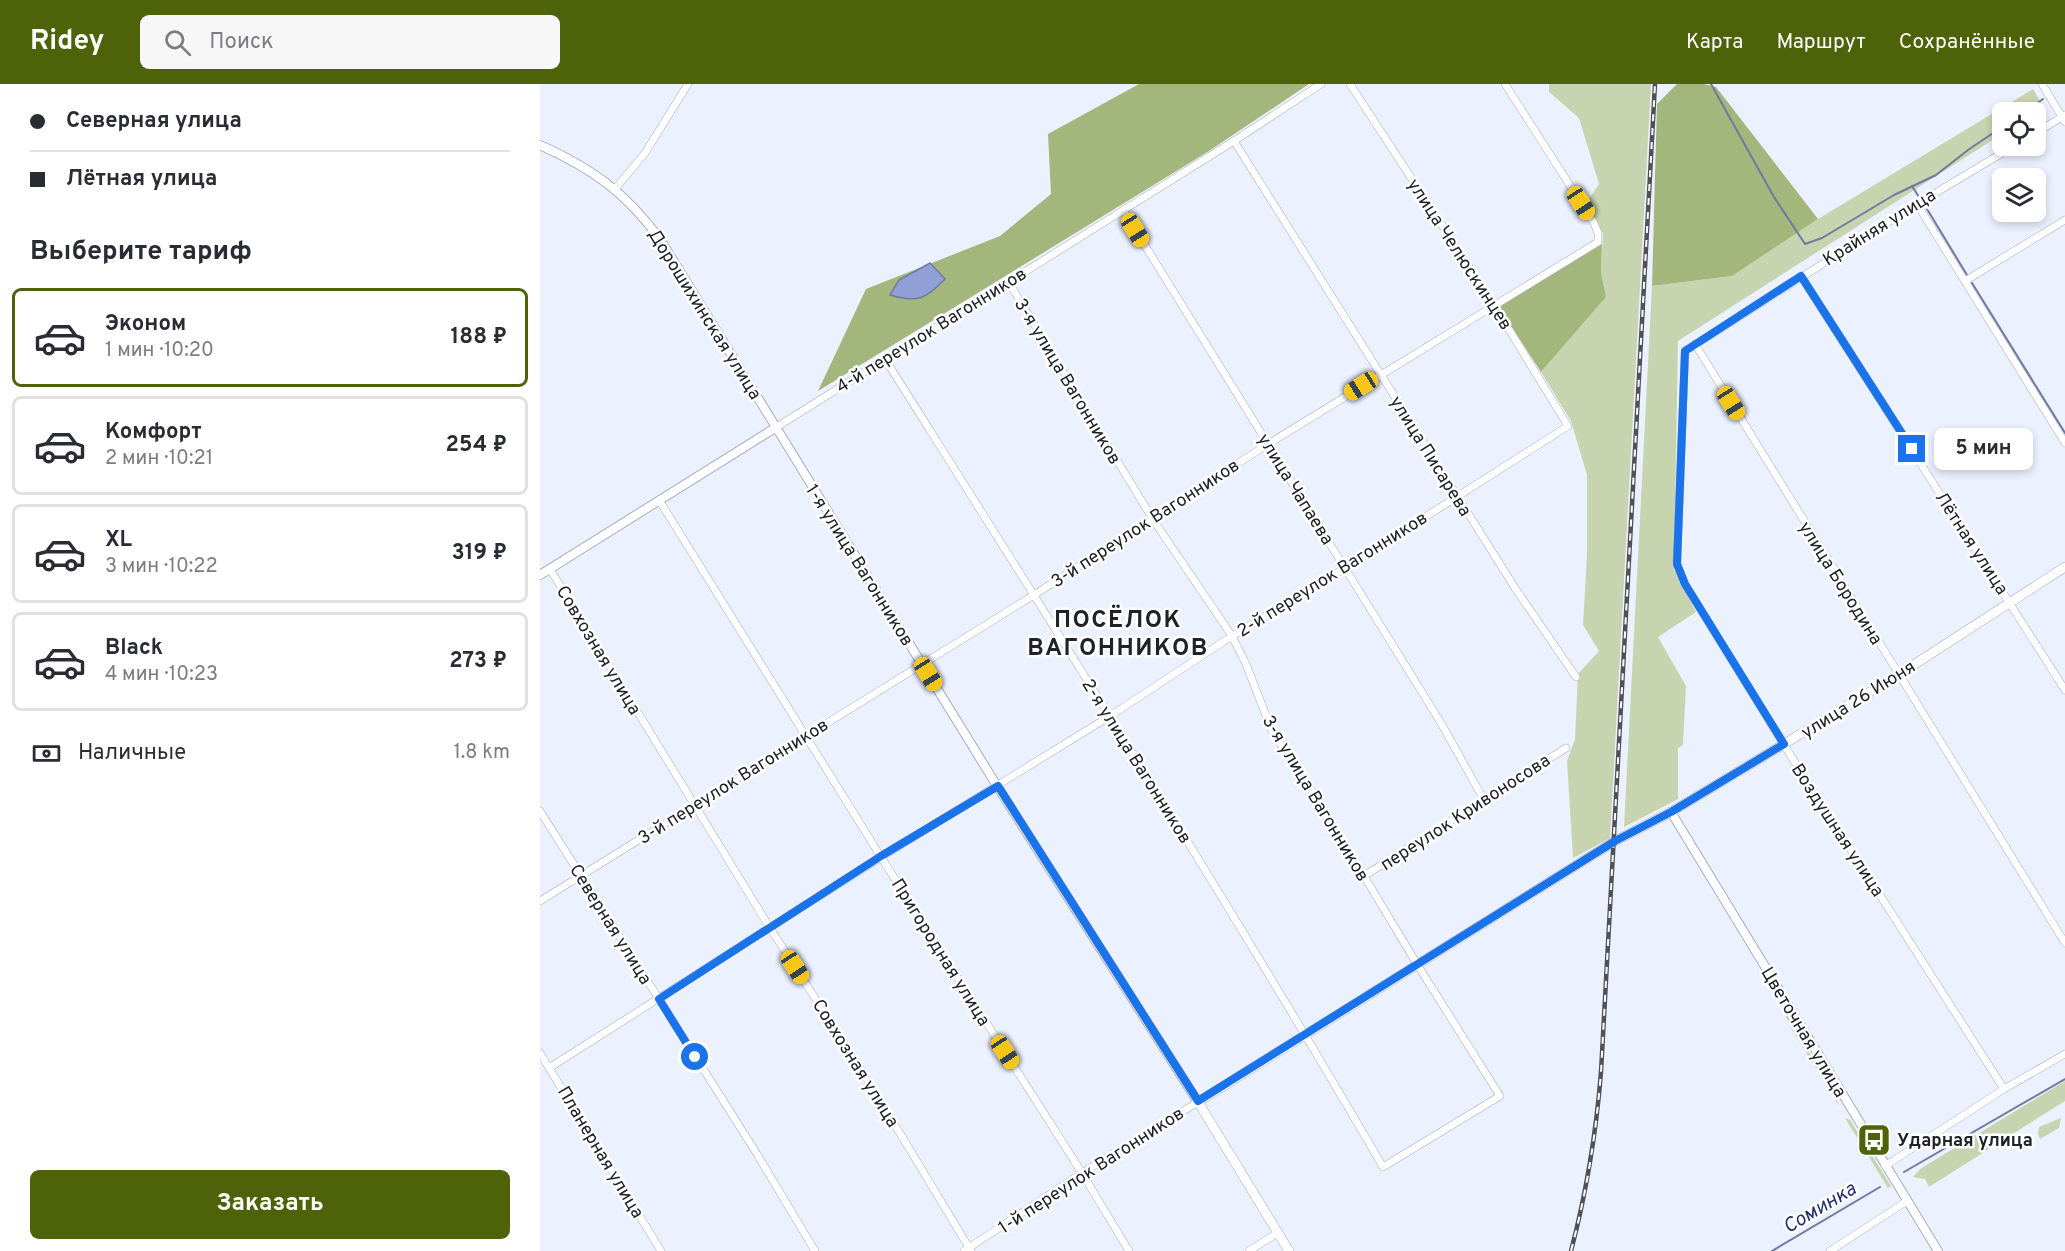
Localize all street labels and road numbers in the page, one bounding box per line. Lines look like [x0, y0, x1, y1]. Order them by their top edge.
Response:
street label: улица Челюскинцев [1401, 175, 1516, 335]
street label: Крайняя улица [1819, 184, 1941, 272]
street label: Дорошихинская улица [642, 225, 766, 405]
street label: 4-й переулок Вагонников [832, 263, 1031, 399]
street label: 3-я улица Вагонников [1008, 294, 1125, 469]
street label: улица Писарева [1384, 392, 1476, 521]
street label: улица Чапаева [1251, 430, 1338, 550]
street label: 3-й переулок Вагонников [1047, 455, 1244, 594]
street label: 1-я улица Вагонников [799, 481, 918, 651]
street label: Лётная улица [1929, 488, 2013, 600]
street label: 2-й переулок Вагонников [1233, 507, 1432, 643]
street label: улица Бородина [1793, 518, 1887, 650]
street label: Совхозная улица [550, 582, 645, 720]
street label: улица 26 Июня [1797, 656, 1920, 745]
street label: 2-я улица Вагонников [1076, 675, 1196, 849]
street label: 3-я улица Вагонников [1256, 711, 1373, 886]
street label: 3-й переулок Вагонников [634, 714, 833, 850]
street label: переулок Кривоносова [1376, 750, 1555, 877]
street label: Воздушная улица [1785, 760, 1888, 902]
street label: Северная улица [563, 860, 656, 989]
street label: Пригородная улица [885, 875, 995, 1031]
street label: Цветочная улица [1755, 963, 1851, 1102]
street label: Совхозная улица [806, 995, 903, 1132]
street label: Планерная улица [551, 1082, 648, 1223]
street label: 1-й переулок Вагонников [995, 1103, 1189, 1240]

